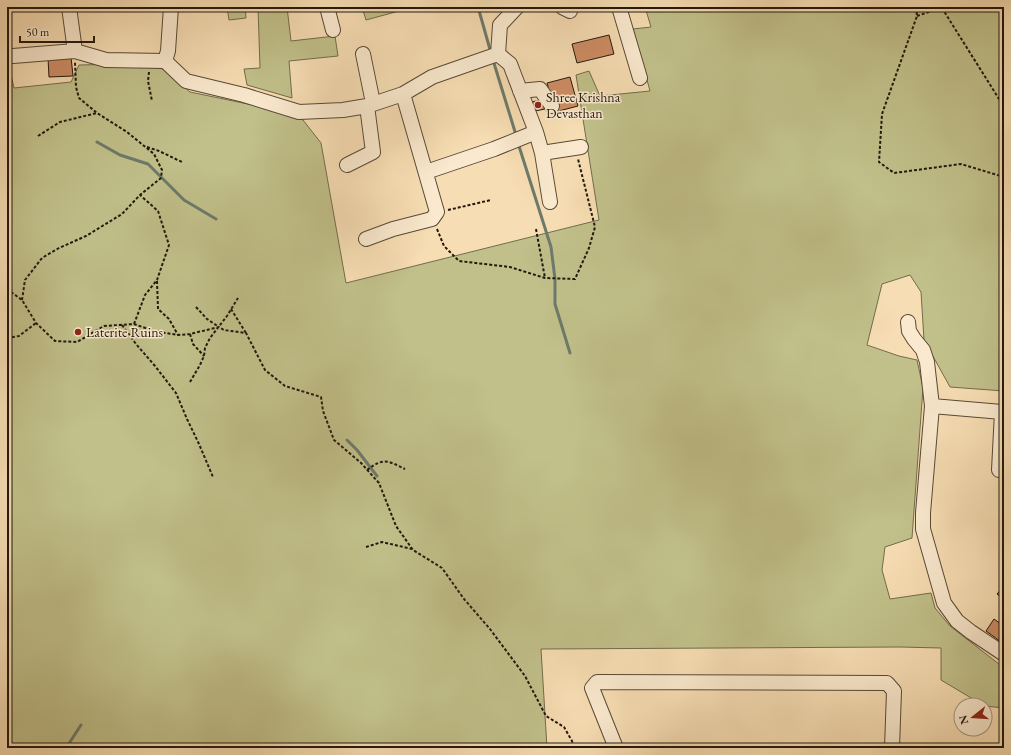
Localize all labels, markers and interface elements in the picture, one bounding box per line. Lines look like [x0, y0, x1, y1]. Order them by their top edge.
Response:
scale bar [20, 18, 94, 44]
text: 50 m [26, 24, 50, 40]
place label: Shree Krishna Devasthan [546, 88, 621, 122]
marker: Shree Krishna Devasthan [533, 100, 543, 110]
place label: Laterite Ruins [86, 323, 164, 341]
marker: Laterite Ruins [73, 327, 83, 337]
north arrow [953, 697, 993, 737]
text: N [955, 714, 971, 726]

